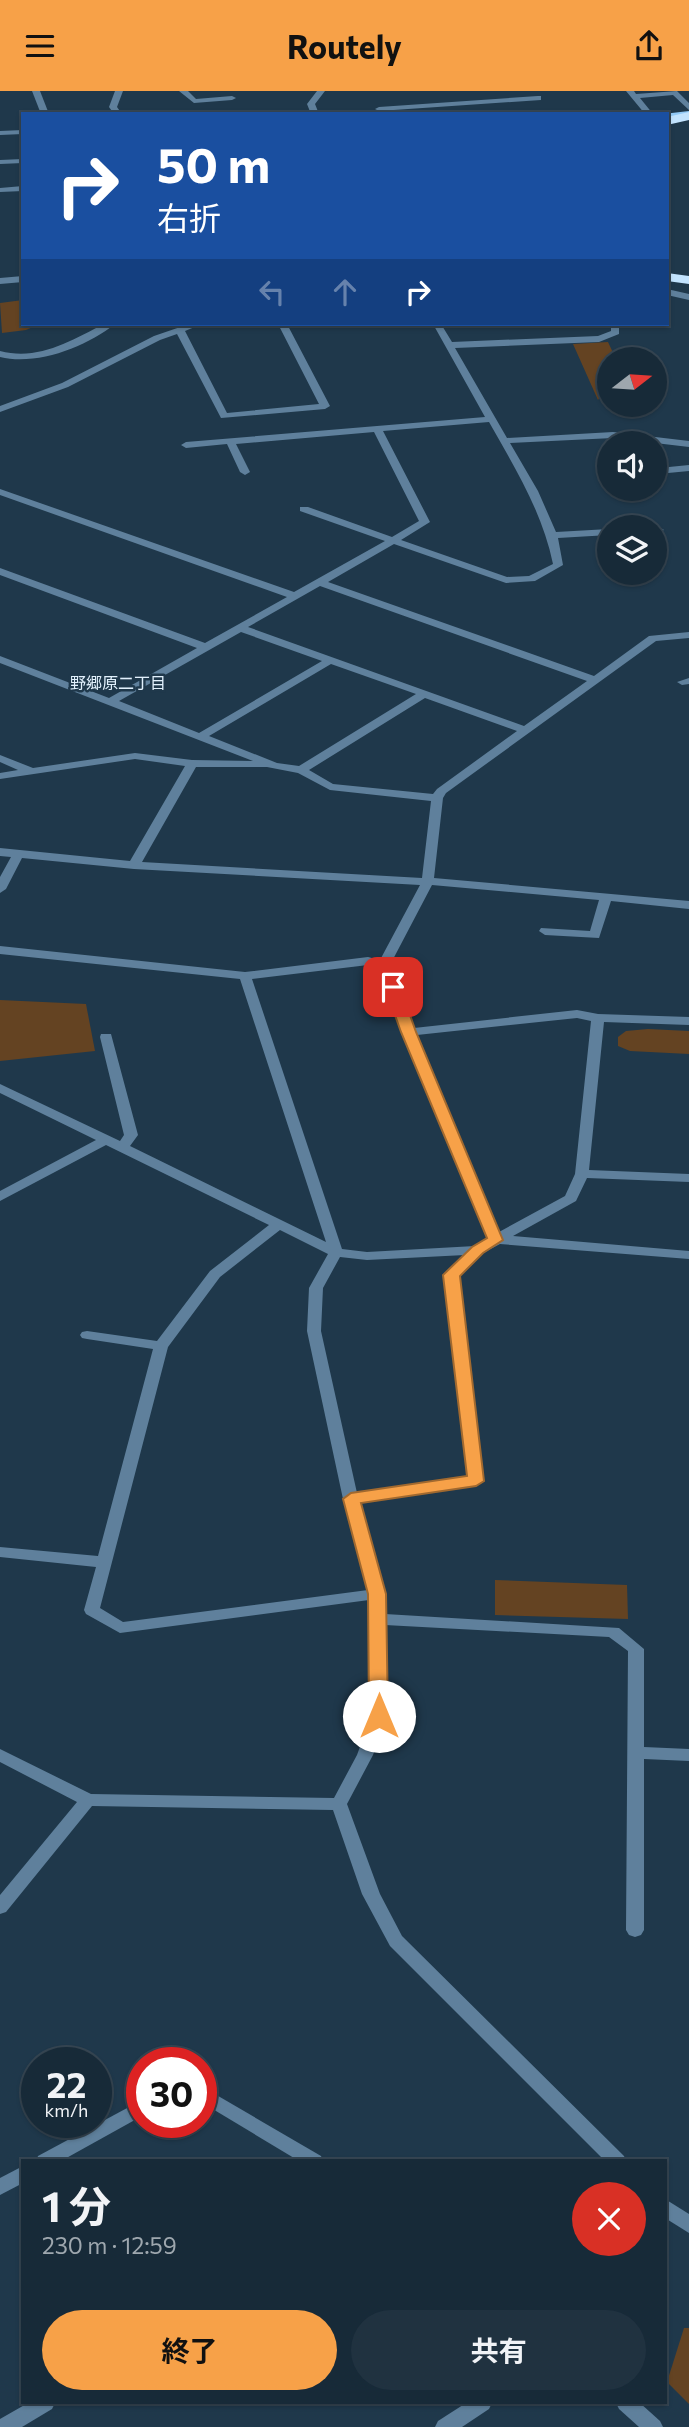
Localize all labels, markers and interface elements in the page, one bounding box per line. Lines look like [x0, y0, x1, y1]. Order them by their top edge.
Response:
text: Routely [287, 26, 402, 66]
icon: menu [21, 27, 59, 65]
icon: share [630, 27, 668, 65]
text: 50 m [157, 133, 270, 193]
icon: right [42, 140, 133, 231]
text: 右折 [157, 197, 221, 237]
icon: left [253, 273, 291, 311]
icon: ahead [326, 273, 364, 311]
icon: right [399, 273, 437, 311]
north arrow [597, 347, 667, 417]
map controls [597, 347, 667, 585]
button: sound [597, 431, 667, 501]
button: layers [597, 515, 667, 585]
district label: 野郷原二丁目 [70, 673, 166, 692]
pin [363, 957, 423, 1017]
icon: arrive [374, 968, 412, 1006]
position arrow [342, 1679, 416, 1753]
speed limit sign: 30 [126, 2047, 217, 2138]
text: 22 [47, 2062, 86, 2105]
text: km/h [45, 2099, 88, 2121]
text: 1 分 [42, 2179, 111, 2231]
button: close [572, 2182, 646, 2256]
text: 230 m · 12:59 [42, 2231, 177, 2259]
button: 終了 [42, 2310, 337, 2390]
button: 共有 [351, 2310, 646, 2390]

